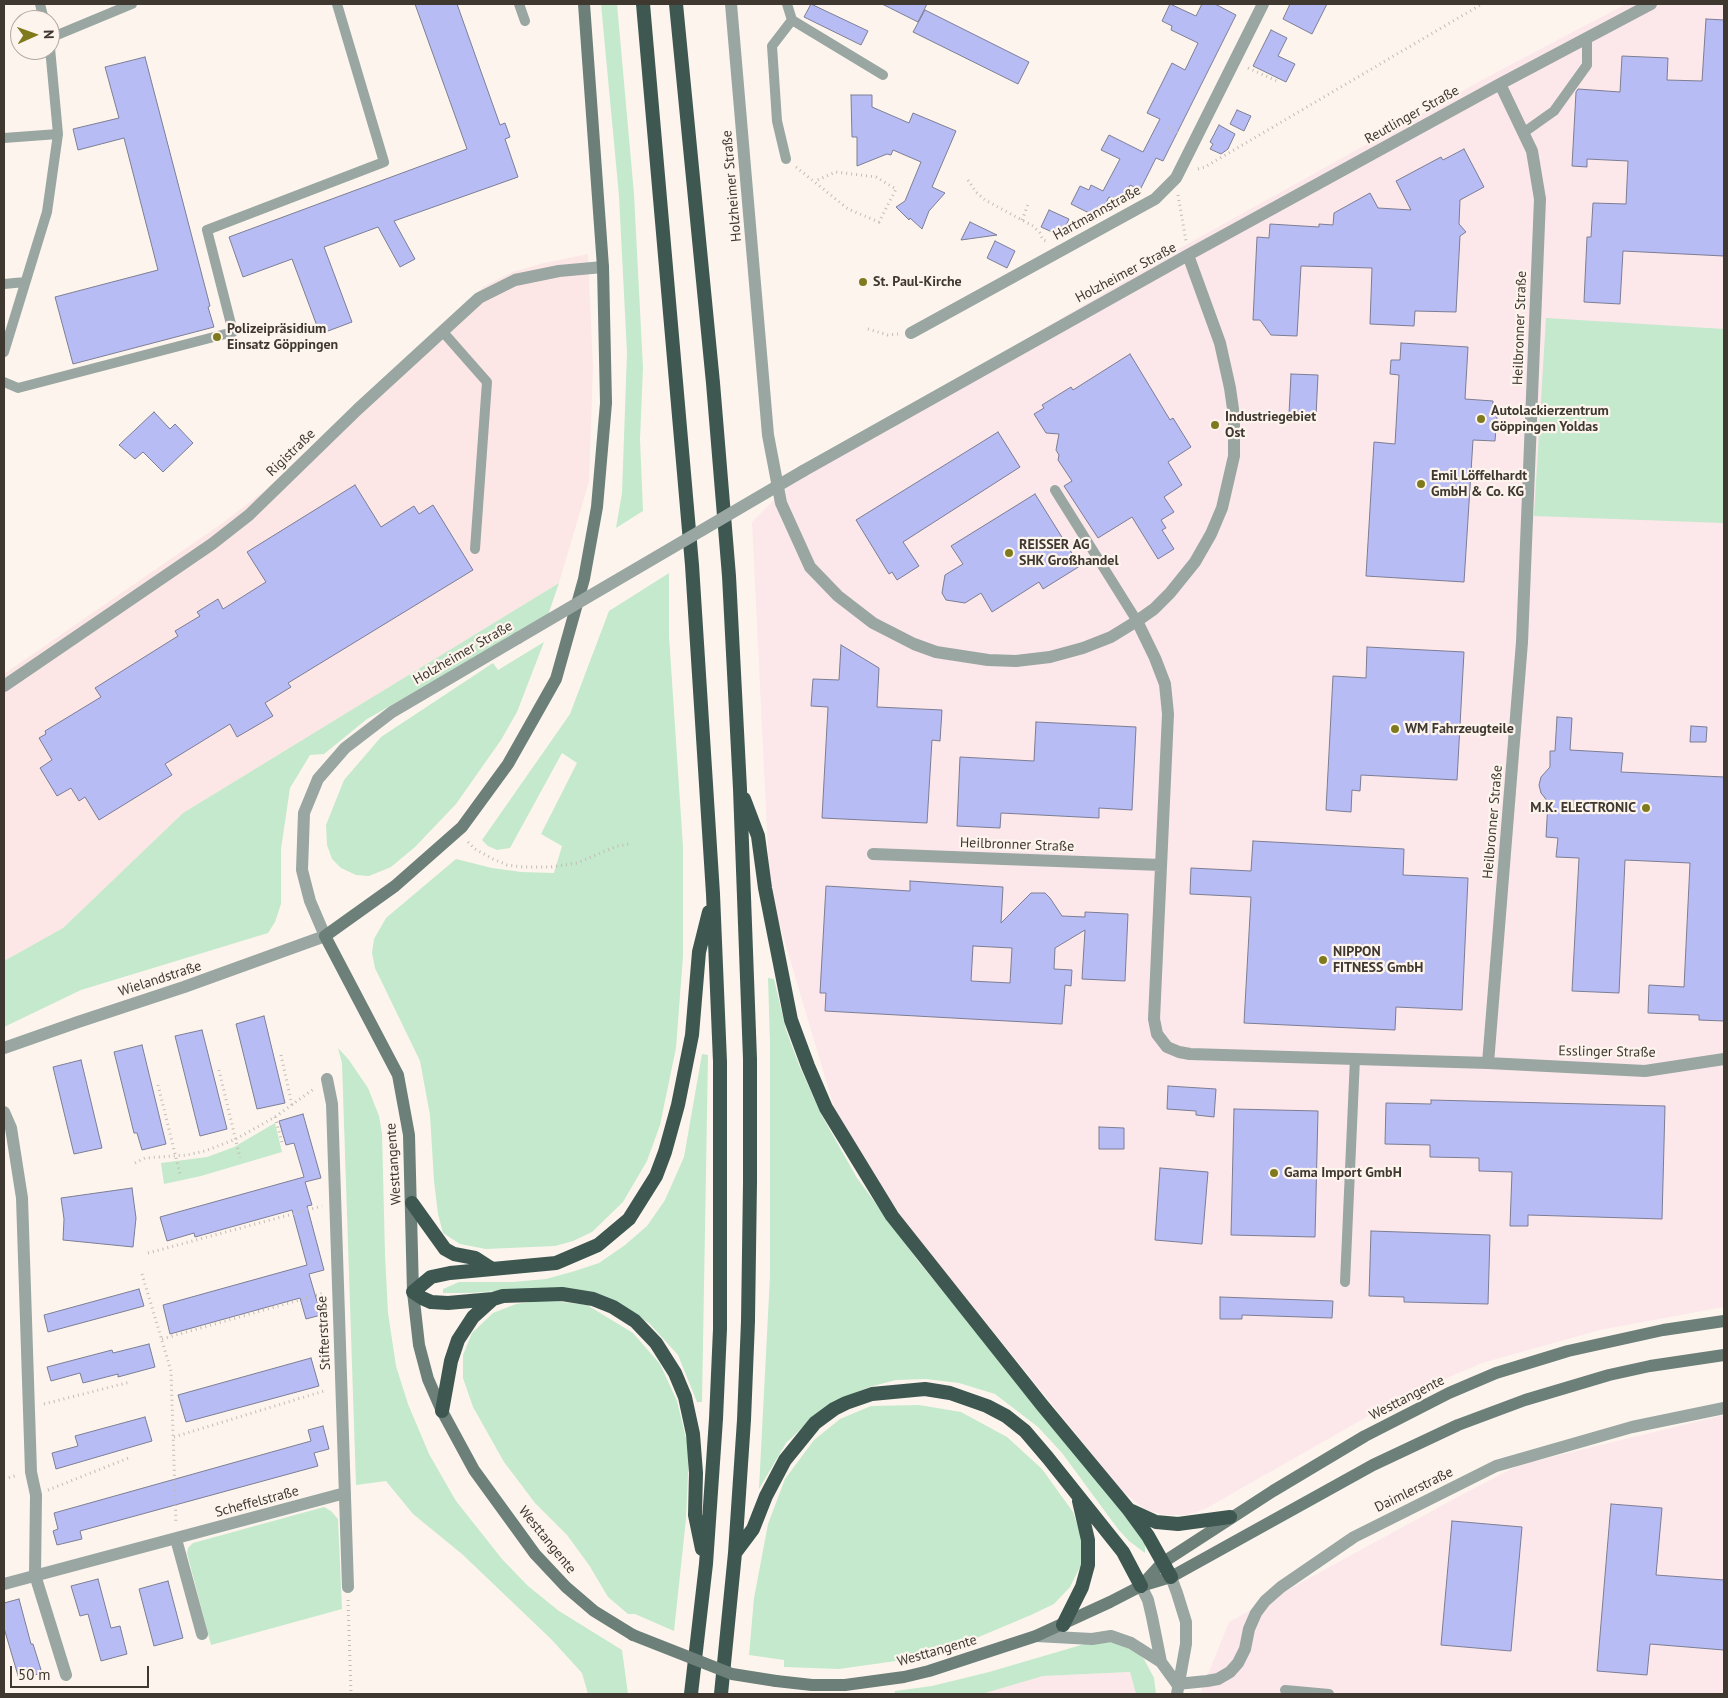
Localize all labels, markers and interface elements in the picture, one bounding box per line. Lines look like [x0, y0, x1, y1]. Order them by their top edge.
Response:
north arrow [10, 10, 60, 60]
text: N [40, 30, 58, 39]
street label: Reutlinger Straße [1362, 82, 1462, 148]
street label: Holzheimer Straße [719, 129, 745, 243]
street label: Hartmannstraße [1050, 182, 1144, 244]
street label: Holzheimer Straße [1073, 239, 1179, 307]
street label: Heilbronner Straße [1510, 271, 1530, 385]
place label: St. Paul-Kirche [873, 274, 962, 290]
marker: St. Paul-Kirche [857, 276, 869, 288]
place label: Polizeipräsidium Einsatz Göppingen [227, 321, 338, 354]
marker: Polizeipräsidium Einsatz Göppingen [211, 331, 223, 343]
place label: Autolackierzentrum Göppingen Yoldas [1491, 403, 1609, 436]
place label: Industriegebiet Ost [1225, 409, 1316, 442]
marker: Autolackierzentrum Göppingen Yoldas [1475, 413, 1487, 425]
marker: Industriegebiet Ost [1209, 419, 1221, 431]
street label: Rigistraße [263, 426, 319, 480]
place label: Emil Löffelhardt GmbH & Co. KG [1431, 468, 1527, 501]
marker: Emil Löffelhardt GmbH & Co. KG [1415, 478, 1427, 490]
place label: REISSER AG SHK Großhandel [1019, 537, 1119, 570]
marker: REISSER AG SHK Großhandel [1003, 547, 1015, 559]
street label: Holzheimer Straße [410, 618, 516, 688]
place label: WM Fahrzeugteile [1405, 721, 1514, 737]
marker: WM Fahrzeugteile [1389, 723, 1401, 735]
street label: Heilbronner Straße [1480, 764, 1506, 880]
place label: M.K. ELECTRONIC [1530, 800, 1636, 816]
marker: M.K. ELECTRONIC [1640, 802, 1652, 814]
street label: Heilbronner Straße [960, 835, 1074, 855]
place label: NIPPON FITNESS GmbH [1333, 944, 1423, 976]
marker: NIPPON FITNESS GmbH [1317, 954, 1329, 966]
street label: Wielandstraße [116, 958, 204, 1000]
street label: Esslinger Straße [1558, 1043, 1656, 1061]
street label: Westtangente [383, 1122, 405, 1206]
place label: Gama Import GmbH [1284, 1165, 1402, 1181]
marker: Gama Import GmbH [1268, 1167, 1280, 1179]
street label: Stifterstraße [314, 1295, 334, 1371]
street label: Westtangente [1367, 1372, 1447, 1424]
street label: Daimlerstraße [1372, 1464, 1456, 1516]
street label: Scheffelstraße [213, 1483, 301, 1521]
street label: Westtangente [515, 1503, 579, 1577]
street label: Westtangente [895, 1632, 979, 1670]
scale bar [12, 1656, 151, 1688]
text: 50 m [18, 1665, 51, 1684]

